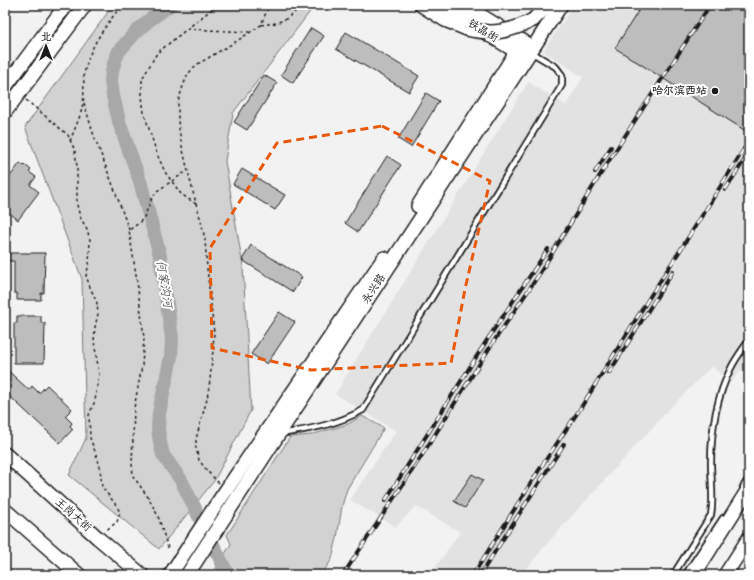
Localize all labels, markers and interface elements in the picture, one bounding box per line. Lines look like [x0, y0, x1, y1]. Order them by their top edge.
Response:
street label: 铁晶街 [464, 15, 503, 48]
north arrow [26, 26, 66, 66]
text: 北 [41, 28, 52, 46]
place label: 哈尔滨西站 [652, 82, 707, 100]
marker: 哈尔滨西站 [710, 86, 720, 96]
water label: 何家沟河 [151, 259, 177, 311]
street label: 永兴路 [357, 270, 391, 308]
street label: 王岗大街 [51, 494, 96, 537]

